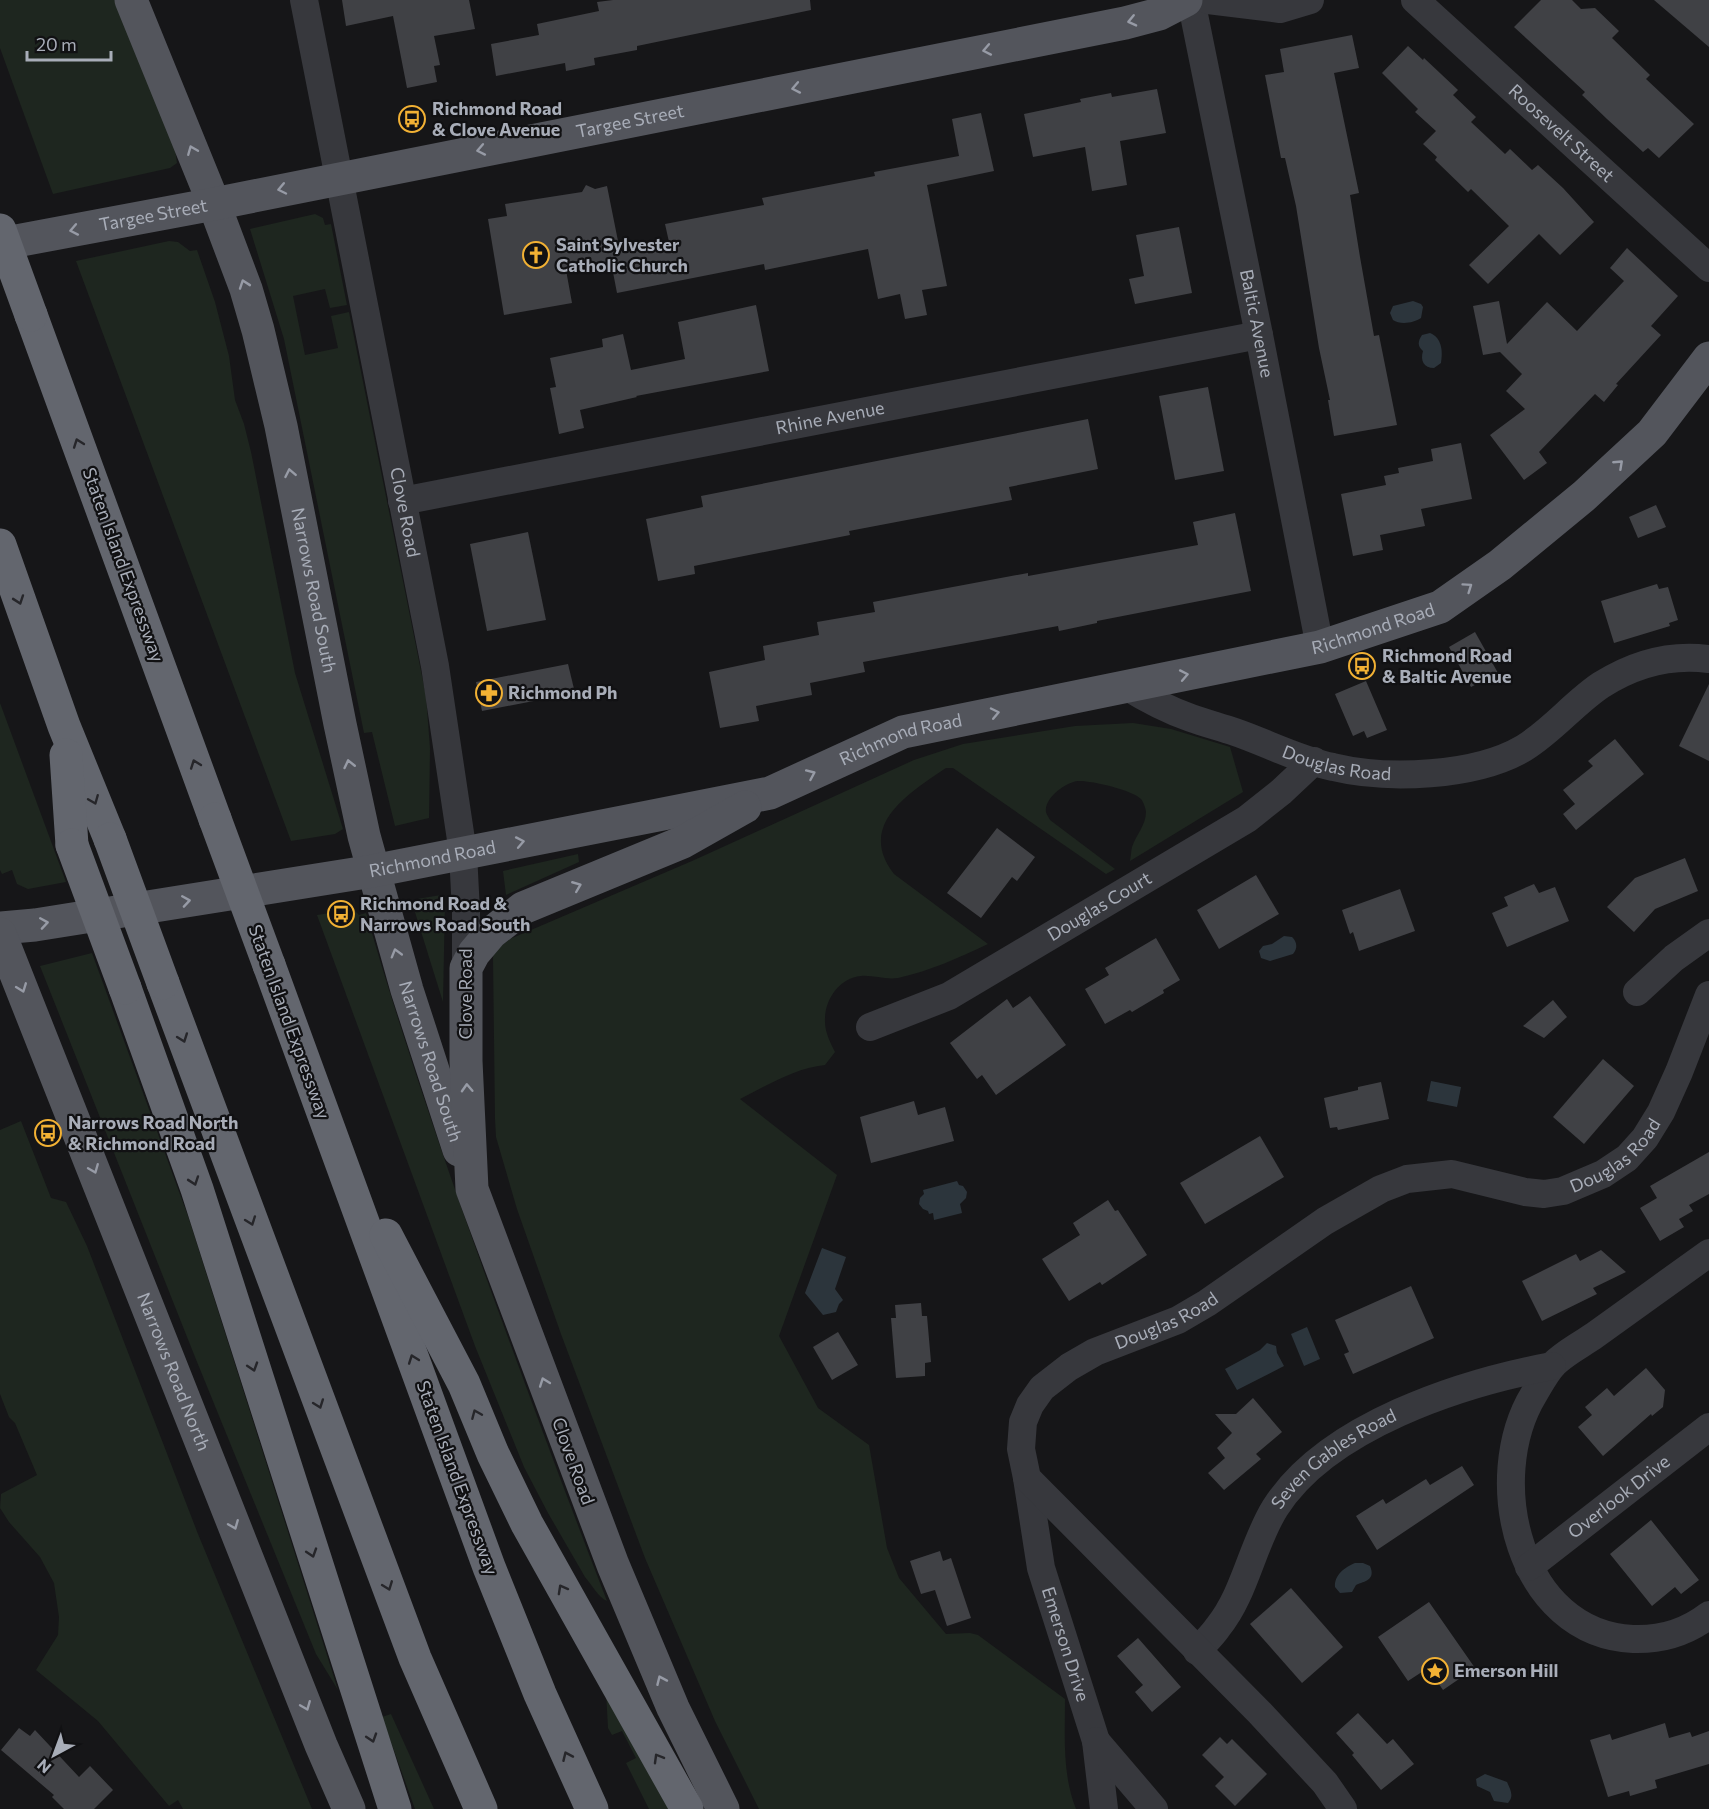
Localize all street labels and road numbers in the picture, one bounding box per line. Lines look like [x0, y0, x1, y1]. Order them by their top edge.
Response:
street label: Roosevelt Street [1505, 79, 1619, 186]
street label: Targee Street [574, 99, 686, 142]
street label: Targee Street [97, 193, 209, 235]
street label: Baltic Avenue [1236, 267, 1279, 379]
street label: Rhine Avenue [774, 396, 886, 438]
street label: Staten Island Expressway [79, 464, 169, 665]
street label: Clove Road [386, 465, 425, 559]
street label: Narrows Road South [287, 505, 342, 675]
street label: Richmond Road [1310, 598, 1437, 658]
street label: Richmond Road [836, 708, 964, 770]
street label: Douglas Road [1279, 740, 1392, 784]
street label: Richmond Road [367, 835, 498, 882]
street label: Douglas Court [1043, 866, 1155, 945]
street label: Staten Island Expressway [245, 921, 335, 1122]
street label: Clove Road [454, 948, 476, 1040]
street label: Narrows Road South [395, 978, 468, 1145]
street label: Douglas Road [1566, 1114, 1665, 1197]
street label: Douglas Road [1111, 1287, 1222, 1353]
street label: Narrows Road North [133, 1289, 215, 1454]
street label: Staten Island Expressway [413, 1377, 503, 1578]
street label: Seven Gables Road [1266, 1403, 1399, 1513]
street label: Clove Road [548, 1414, 600, 1507]
street label: Overlook Drive [1563, 1450, 1674, 1543]
street label: Emerson Drive [1038, 1584, 1095, 1704]

